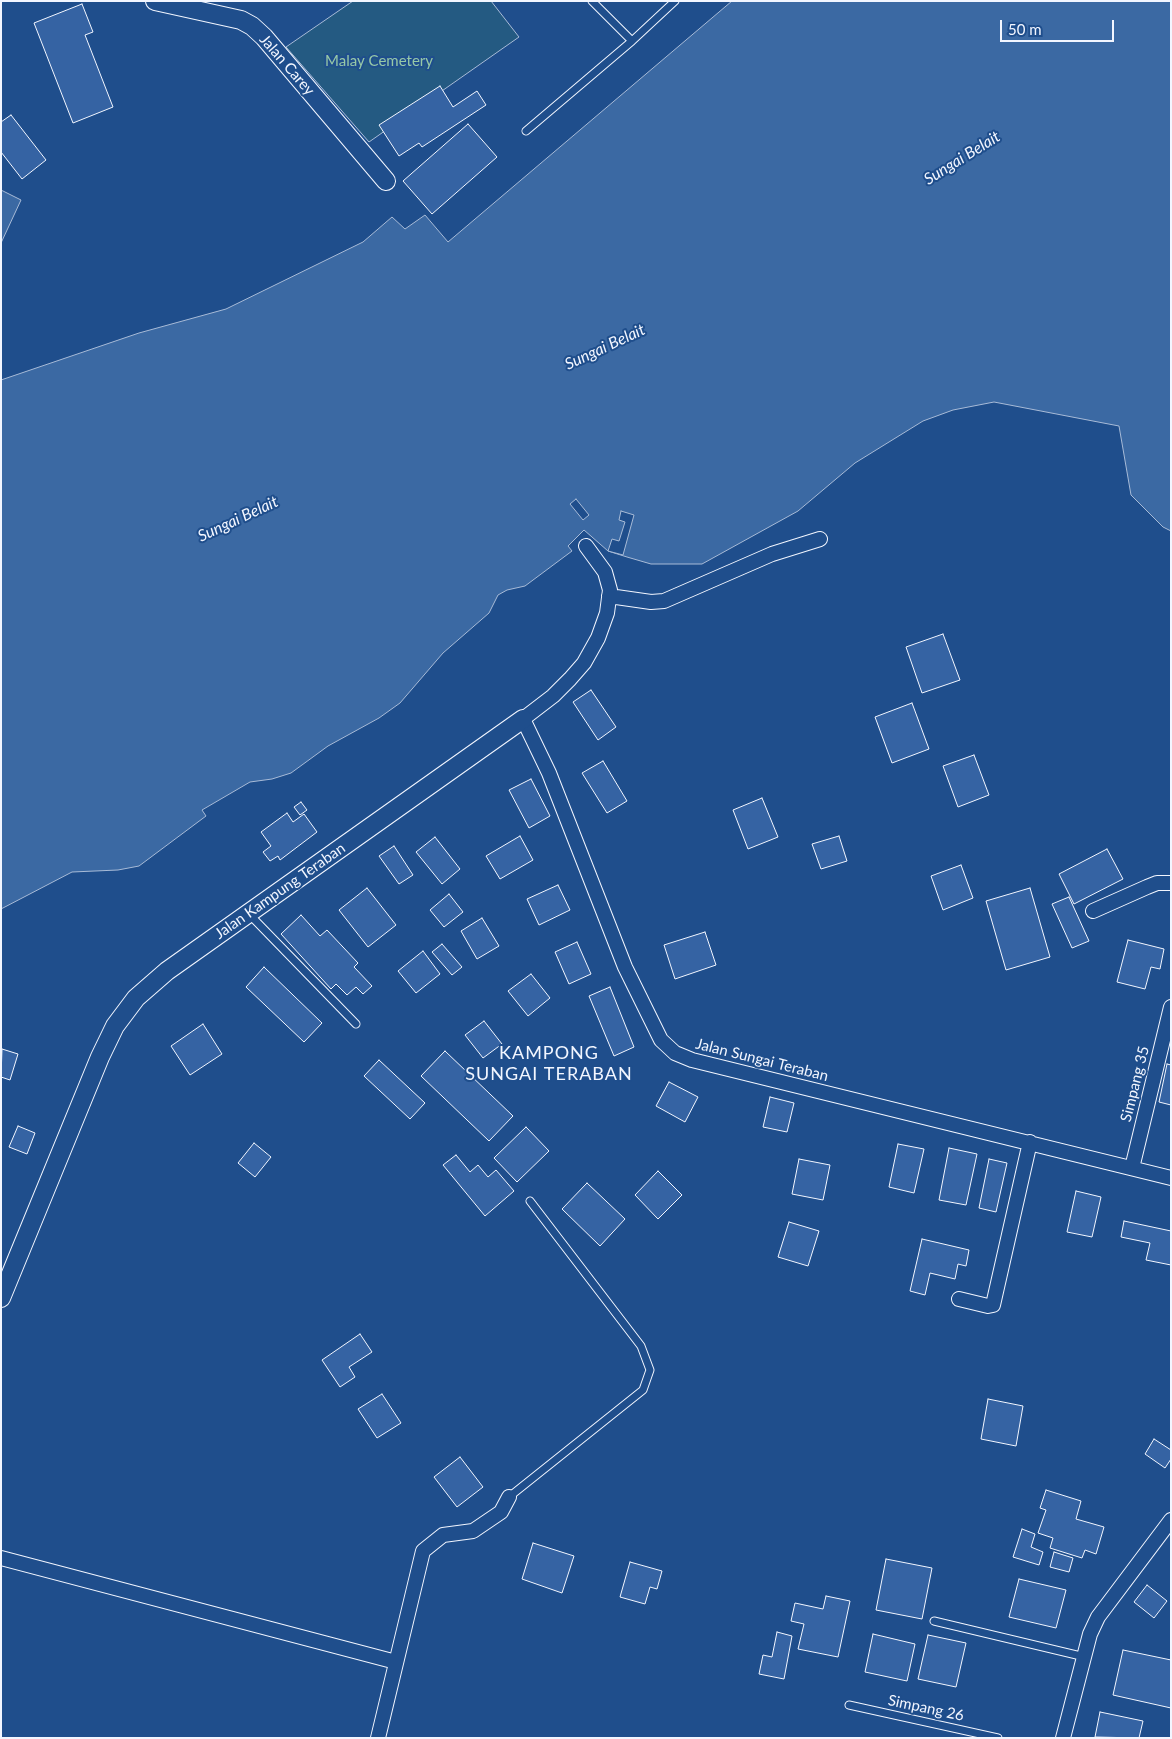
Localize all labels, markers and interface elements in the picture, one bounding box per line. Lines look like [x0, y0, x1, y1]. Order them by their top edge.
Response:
scale bar [1002, 10, 1116, 42]
text: 50 m [1008, 20, 1042, 38]
street label: Jalan Carey [256, 31, 318, 99]
park label: Malay Cemetery [325, 52, 433, 70]
water label: Sungai Belait [920, 127, 1004, 189]
water label: Sungai Belait [562, 320, 648, 374]
water label: Sungai Belait [195, 492, 281, 546]
street label: Jalan Kampung Teraban [211, 839, 349, 943]
street label: Jalan Sungai Teraban [694, 1035, 830, 1085]
district label: KAMPONG SUNGAI TERABAN [464, 1042, 634, 1084]
street label: Simpang 35 [1117, 1044, 1153, 1124]
street label: Simpang 26 [886, 1691, 966, 1725]

